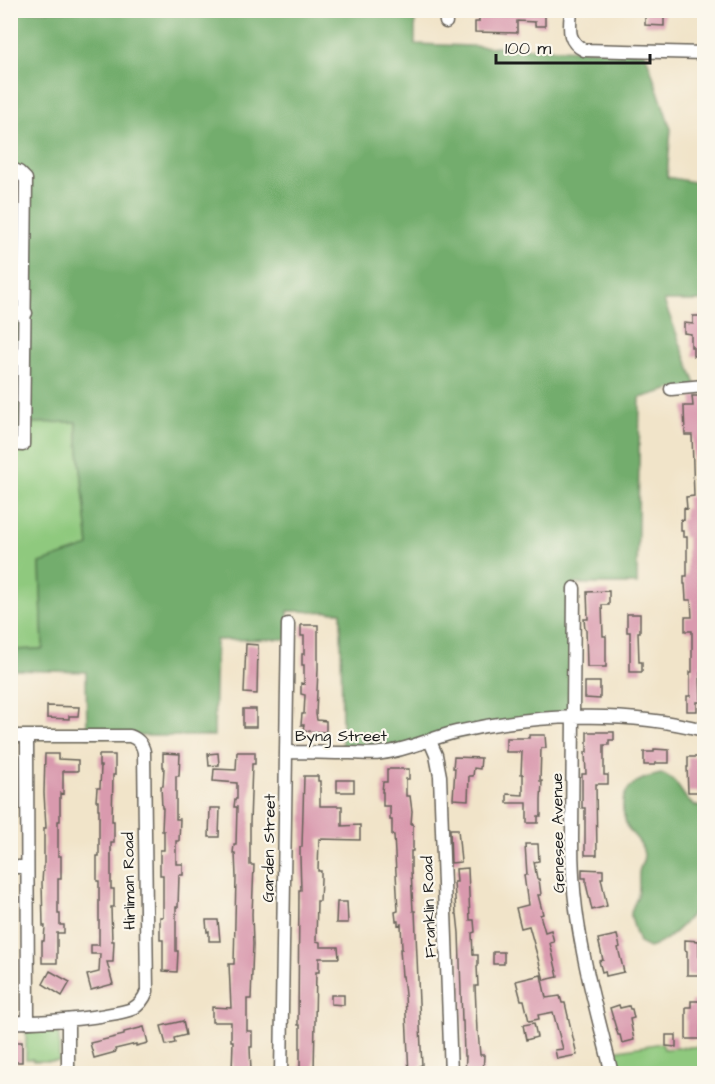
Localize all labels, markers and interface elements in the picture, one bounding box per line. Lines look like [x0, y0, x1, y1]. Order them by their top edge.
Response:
scale bar [496, 27, 650, 65]
text: 100 m [505, 36, 551, 61]
street label: Byng Street [295, 725, 388, 748]
street label: Genesee Avenue [546, 772, 570, 893]
street label: Garden Street [257, 793, 281, 903]
street label: Hirliman Road [117, 832, 141, 930]
street label: Franklin Road [416, 856, 442, 958]

